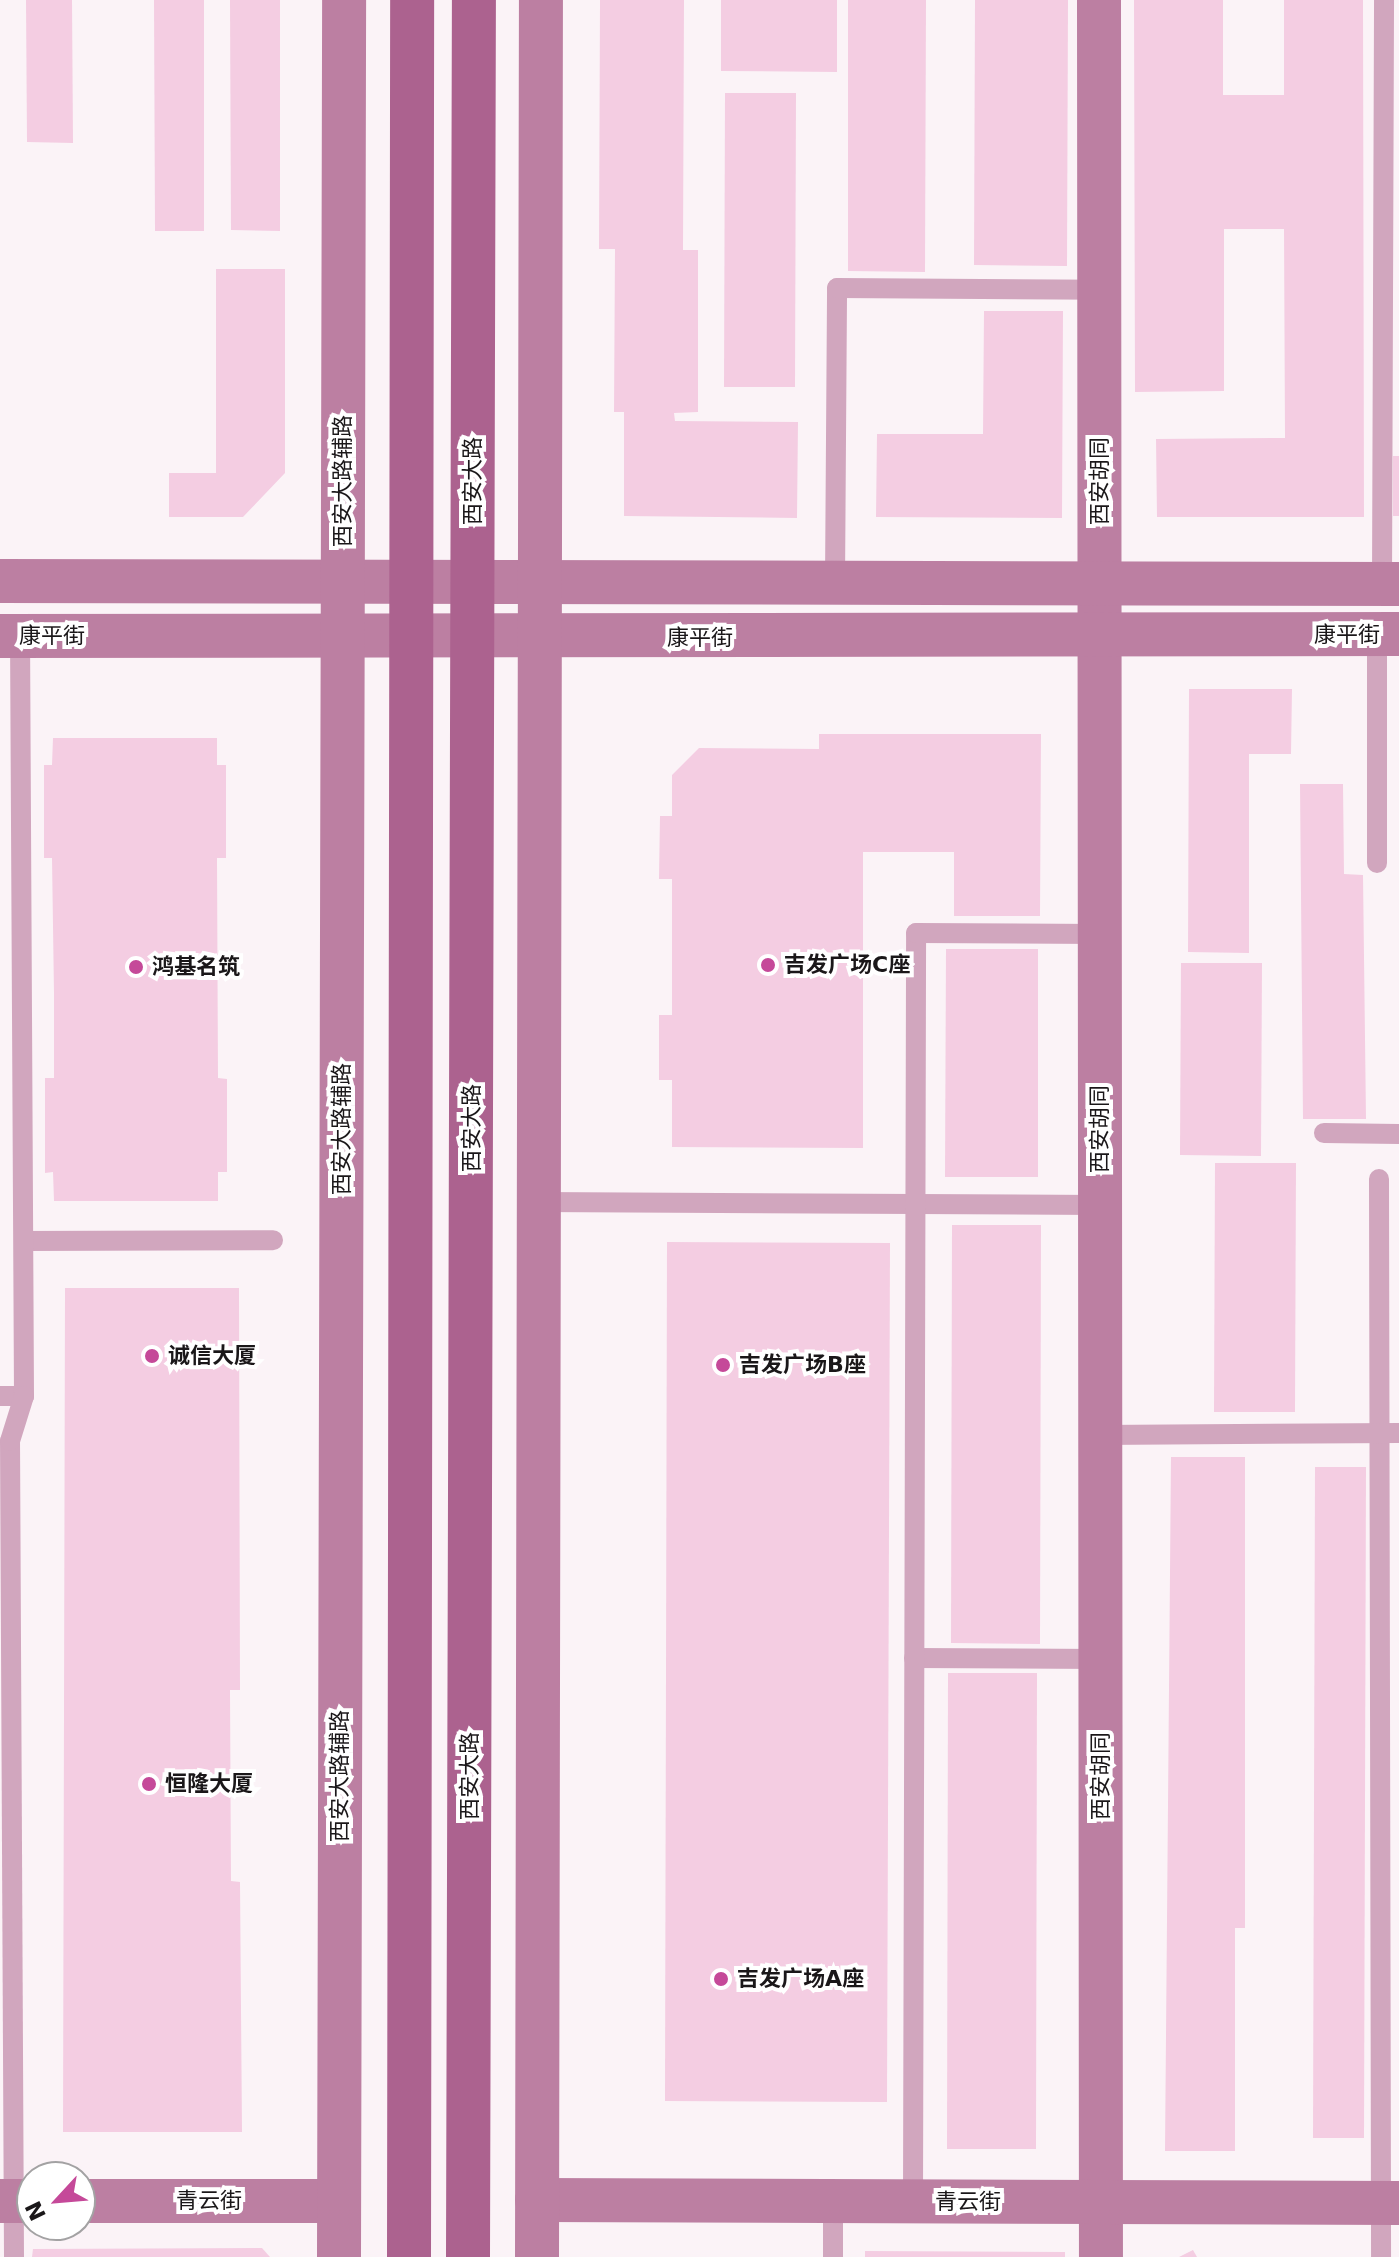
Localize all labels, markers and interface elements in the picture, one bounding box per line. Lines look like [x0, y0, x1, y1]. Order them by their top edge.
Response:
street label: 西安大路辅路 [330, 415, 356, 547]
street label: 西安大路 [460, 437, 486, 525]
street label: 西安胡同 [1087, 437, 1113, 525]
street label: 康平街 [1314, 622, 1380, 648]
street label: 康平街 [19, 623, 85, 649]
street label: 康平街 [667, 625, 733, 651]
place label: 吉发广场C座 [784, 952, 910, 978]
place label: 鸿基名筑 [152, 954, 240, 980]
marker: 吉发广场C座 [759, 956, 777, 974]
marker: 鸿基名筑 [127, 958, 145, 976]
street label: 西安大路辅路 [329, 1063, 355, 1195]
street label: 西安大路 [459, 1084, 485, 1172]
street label: 西安胡同 [1087, 1085, 1113, 1173]
place label: 诚信大厦 [168, 1343, 256, 1369]
marker: 诚信大厦 [143, 1347, 161, 1365]
place label: 吉发广场B座 [739, 1352, 866, 1378]
marker: 吉发广场B座 [714, 1356, 732, 1374]
street label: 西安大路辅路 [327, 1710, 353, 1842]
street label: 西安大路 [457, 1732, 483, 1820]
street label: 西安胡同 [1088, 1732, 1114, 1820]
place label: 恒隆大厦 [165, 1771, 253, 1797]
marker: 恒隆大厦 [140, 1775, 158, 1793]
place label: 吉发广场A座 [737, 1966, 864, 1992]
marker: 吉发广场A座 [712, 1970, 730, 1988]
north arrow [16, 2161, 96, 2241]
street label: 青云街 [176, 2188, 242, 2214]
street label: 青云街 [935, 2189, 1001, 2215]
text: N [21, 2197, 51, 2225]

